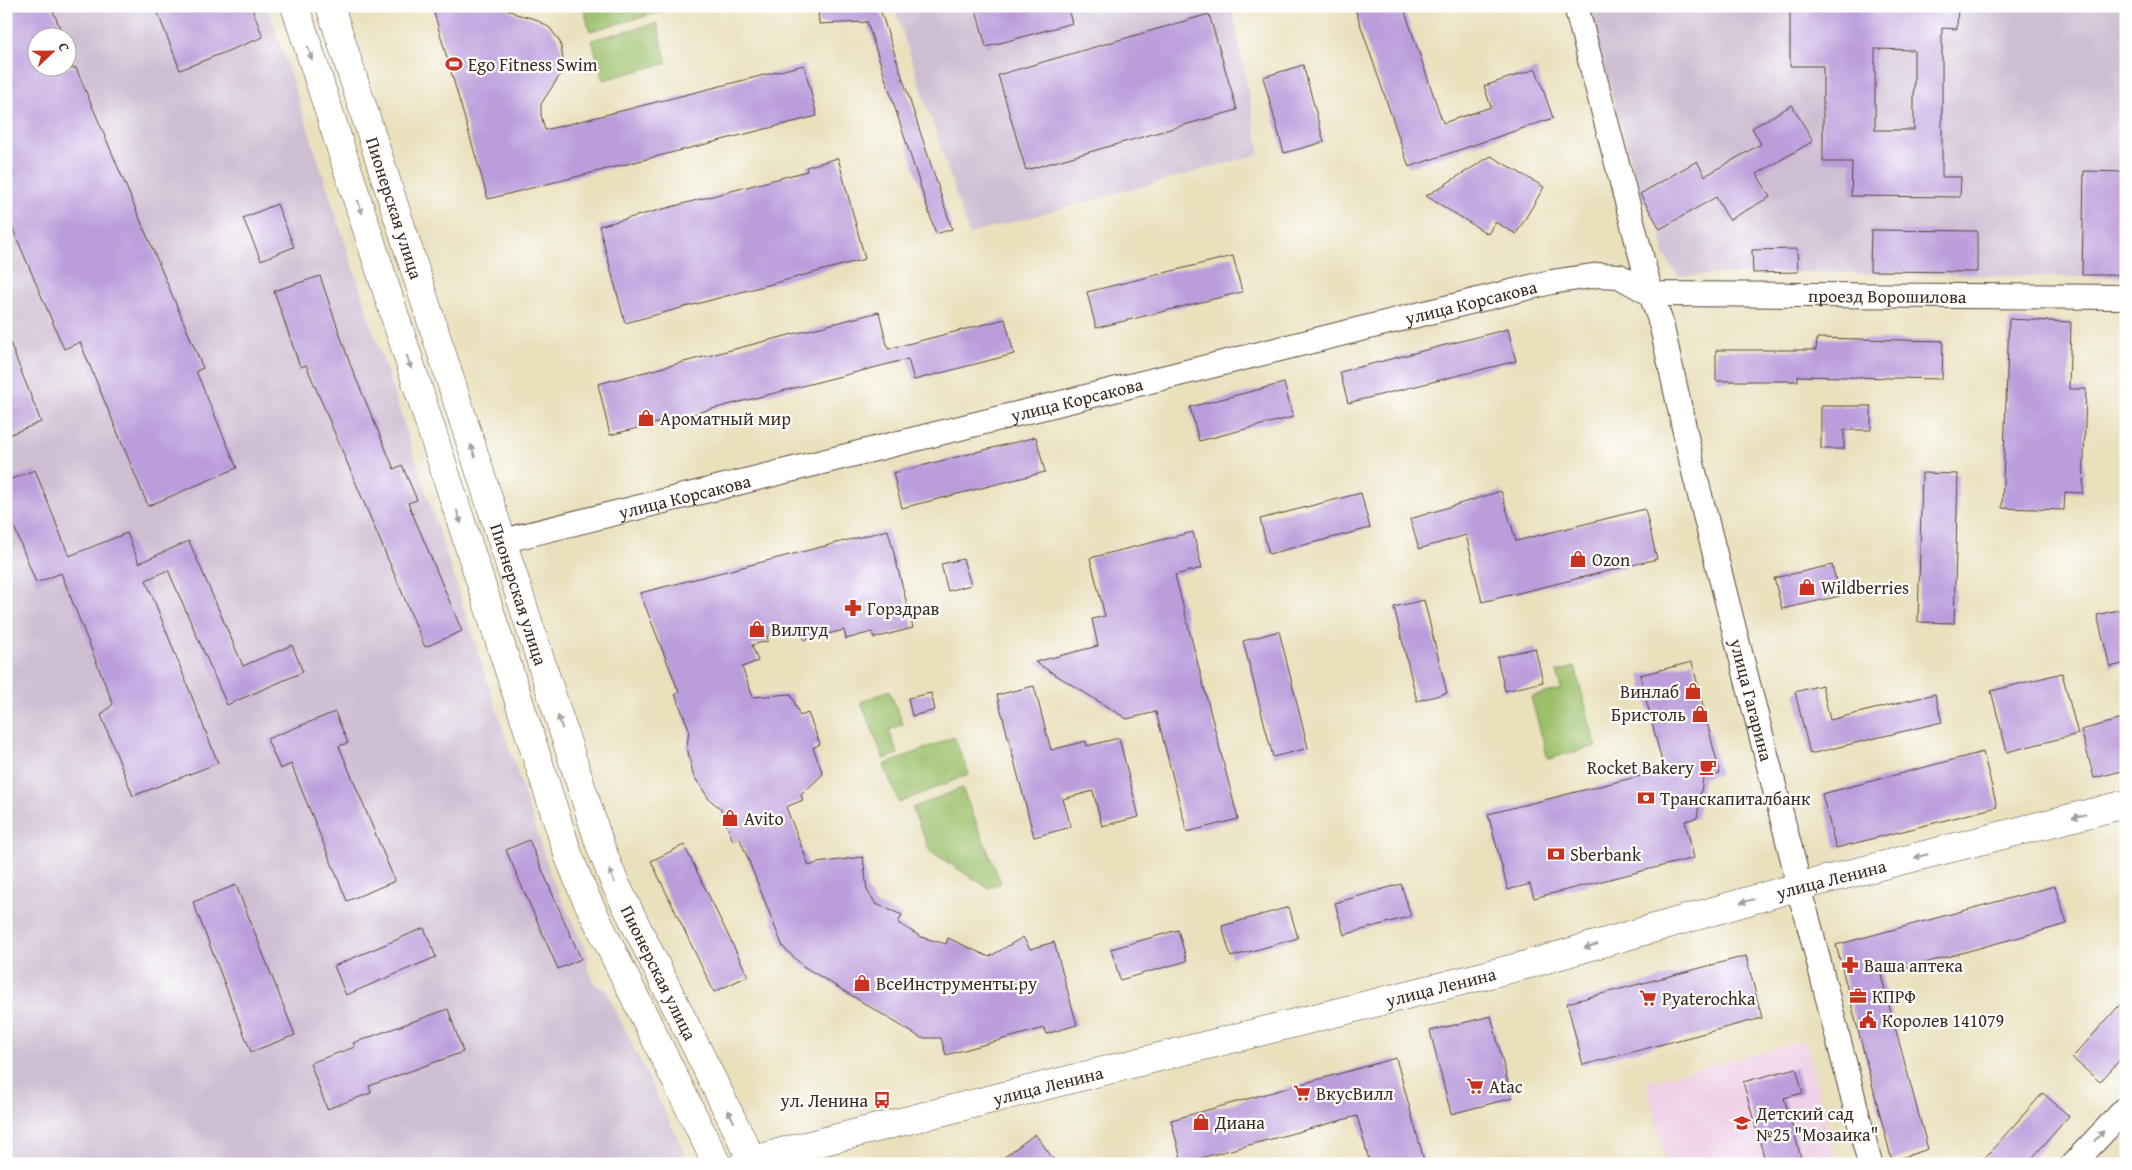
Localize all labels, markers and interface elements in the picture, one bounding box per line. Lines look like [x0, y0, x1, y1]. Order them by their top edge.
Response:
north arrow [28, 28, 78, 78]
text: С [53, 40, 75, 55]
one-way arrow [306, 45, 314, 60]
place label: Ego Fitness Swim [468, 51, 598, 78]
sports icon: Ego Fitness Swim [444, 54, 464, 74]
street label: Пионерская улица [359, 133, 431, 283]
one-way arrow [356, 200, 364, 215]
street label: улица Корсакова [1401, 272, 1540, 331]
street label: проезд Ворошилова [1808, 281, 1967, 309]
one-way arrow [406, 355, 414, 370]
street label: улица Корсакова [1007, 370, 1146, 429]
place label: Ароматный мир [660, 405, 791, 432]
shop icon: Ароматный мир [636, 408, 656, 428]
one-way arrow [468, 443, 476, 458]
street label: улица Корсакова [615, 467, 754, 525]
one-way arrow [456, 509, 464, 524]
street label: Пионерская улица [484, 520, 555, 669]
place label: Ozon [1592, 546, 1630, 573]
shop icon: Ozon [1568, 549, 1588, 569]
place label: Wildberries [1821, 574, 1909, 601]
shop icon: Wildberries [1797, 577, 1817, 597]
place label: Горздрав [867, 595, 940, 622]
pharmacy icon: Горздрав [843, 598, 863, 618]
place label: Вилгуд [771, 616, 829, 643]
shop icon: Вилгуд [747, 619, 767, 639]
street label: улица Гагарина [1723, 635, 1781, 764]
place label: Винлаб [1620, 678, 1679, 705]
shop icon: Винлаб [1683, 681, 1703, 701]
place label: Бристоль [1611, 701, 1686, 728]
shop icon: Бристоль [1690, 704, 1710, 724]
one-way arrow [556, 714, 564, 729]
place label: Rocket Bakery [1587, 754, 1694, 781]
cafe icon: Rocket Bakery [1698, 757, 1718, 777]
place label: Транскапиталбанк [1660, 785, 1811, 812]
bank icon: Транскапиталбанк [1636, 788, 1656, 808]
place label: Avito [744, 805, 784, 832]
shop icon: Avito [720, 808, 740, 828]
one-way arrow [2071, 812, 2086, 820]
place label: Sberbank [1570, 841, 1642, 868]
bank icon: Sberbank [1546, 844, 1566, 864]
street label: улица Ленина [1772, 851, 1889, 906]
one-way arrow [1914, 852, 1929, 860]
one-way arrow [608, 869, 616, 883]
one-way arrow [1739, 898, 1754, 906]
street label: Пионерская улица [614, 900, 704, 1045]
one-way arrow [1583, 943, 1598, 951]
place label: Ваша аптека [1864, 952, 1963, 979]
pharmacy icon: Ваша аптека [1840, 955, 1860, 975]
street label: улица Ленина [1382, 960, 1499, 1013]
place label: ВсеИнструменты.ру [876, 970, 1037, 997]
shop icon: ВсеИнструменты.ру [852, 973, 872, 993]
place label: КПРФ [1872, 983, 1916, 1010]
place label: Pyaterochka [1662, 985, 1756, 1012]
office icon: КПРФ [1848, 986, 1868, 1006]
supermarket icon: Pyaterochka [1638, 988, 1658, 1008]
place label: Королев 141079 [1882, 1007, 2004, 1034]
public building icon: Королев 141079 [1858, 1010, 1878, 1030]
street label: улица Ленина [989, 1058, 1106, 1112]
place label: Atac [1489, 1073, 1523, 1100]
supermarket icon: Atac [1465, 1076, 1485, 1096]
place label: ВкусВилл [1316, 1080, 1394, 1107]
supermarket icon: ВкусВилл [1292, 1083, 1312, 1103]
place label: ул. Ленина [780, 1087, 868, 1114]
bus stop icon: ул. Ленина [872, 1090, 892, 1110]
place label: Детский сад №25 "Мозаика" [1755, 1100, 1879, 1148]
one-way arrow [727, 1109, 735, 1123]
place label: Диана [1214, 1109, 1265, 1136]
shop icon: Диана [1191, 1112, 1211, 1132]
school or university icon: Детский сад №25 "Мозаика" [1732, 1113, 1752, 1133]
one-way arrow [2093, 1130, 2105, 1142]

